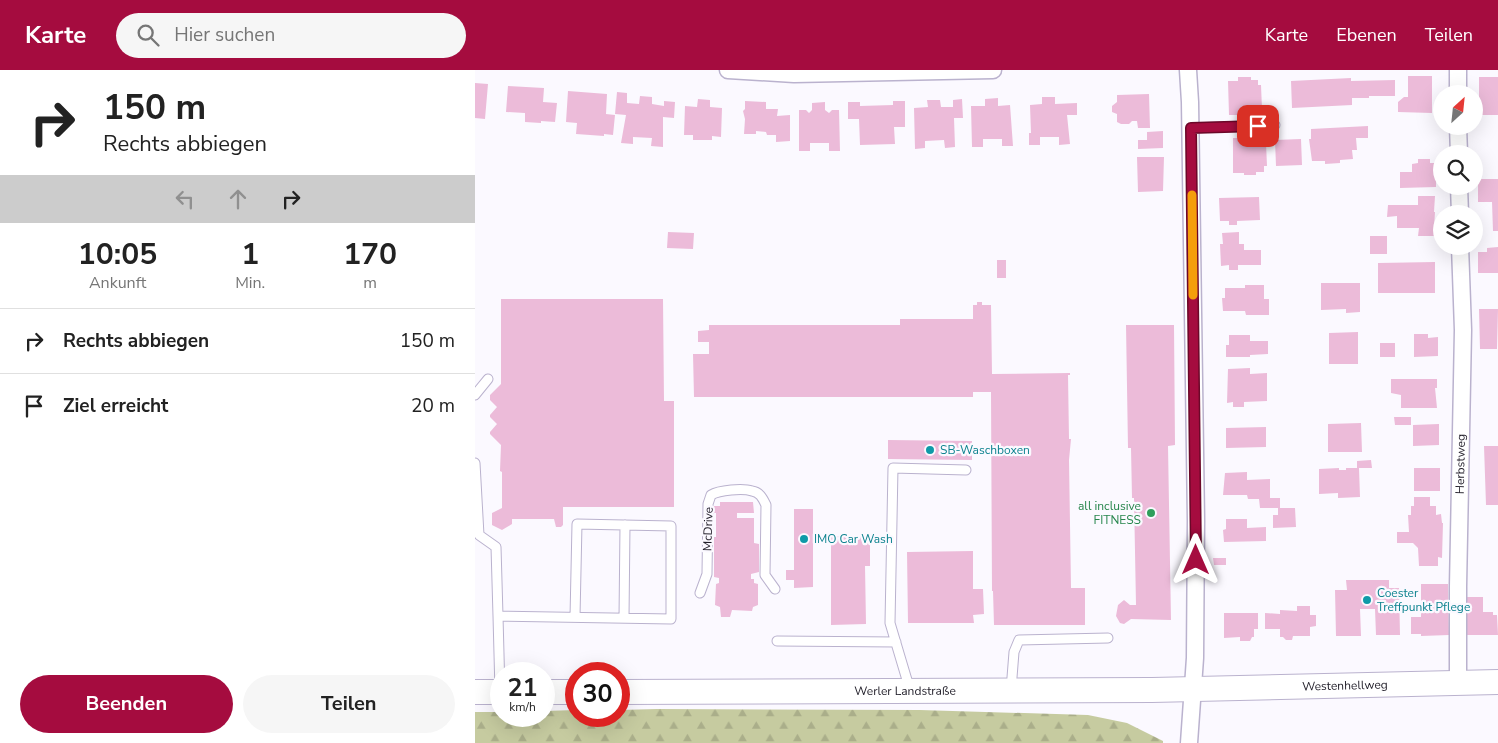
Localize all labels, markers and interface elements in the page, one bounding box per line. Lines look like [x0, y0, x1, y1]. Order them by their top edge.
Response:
search box [116, 13, 466, 58]
text: Karte [25, 19, 86, 51]
icon: search [134, 21, 162, 49]
text: Hier suchen [174, 22, 275, 48]
text: Karte [1265, 23, 1308, 47]
text: Ebenen [1336, 23, 1397, 47]
text: Teilen [1425, 23, 1473, 47]
text: 150 m [103, 84, 206, 131]
north arrow [1433, 85, 1483, 135]
map controls [1433, 85, 1483, 255]
icon: right [20, 90, 85, 155]
pin [1237, 105, 1279, 147]
icon: arrive [1244, 112, 1272, 140]
text: Rechts abbiegen [103, 129, 267, 159]
button: search [1433, 145, 1483, 195]
icon: left [171, 185, 199, 213]
icon: ahead [224, 185, 252, 213]
icon: right [277, 185, 305, 213]
button: layers [1433, 205, 1483, 255]
text: 10:05 [78, 234, 157, 275]
text: 1 [241, 234, 259, 275]
text: 170 [343, 234, 397, 275]
text: Ankunft [89, 272, 146, 294]
text: Min. [235, 272, 265, 294]
text: m [363, 272, 377, 294]
icon: right [20, 327, 48, 355]
text: Rechts abbiegen [63, 328, 209, 354]
text: 150 m [400, 328, 455, 354]
icon: arrive [20, 392, 48, 420]
text: Ziel erreicht [63, 393, 168, 419]
text: 20 m [411, 393, 455, 419]
street label: Herbstweg [1452, 434, 1469, 494]
place label: SB-Waschboxen [940, 442, 1030, 458]
marker: SB-Waschboxen [924, 444, 936, 456]
place label: all inclusive FITNESS [1078, 498, 1141, 528]
street label: McDrive [699, 507, 717, 551]
marker: all inclusive FITNESS [1145, 507, 1157, 519]
place label: IMO Car Wash [814, 531, 893, 547]
marker: IMO Car Wash [798, 533, 810, 545]
position arrow [1169, 533, 1221, 585]
place label: Coester Treffpunkt Pflege [1377, 585, 1470, 615]
marker: Coester Treffpunkt Pflege [1361, 594, 1373, 606]
speed limit sign: 30 [565, 662, 630, 727]
text: 21 [507, 671, 538, 705]
button: Beenden [20, 675, 233, 733]
button: Teilen [243, 675, 455, 733]
street label: Westenhellweg [1302, 677, 1388, 695]
street label: Werler Landstraße [854, 683, 956, 699]
text: km/h [509, 699, 536, 715]

